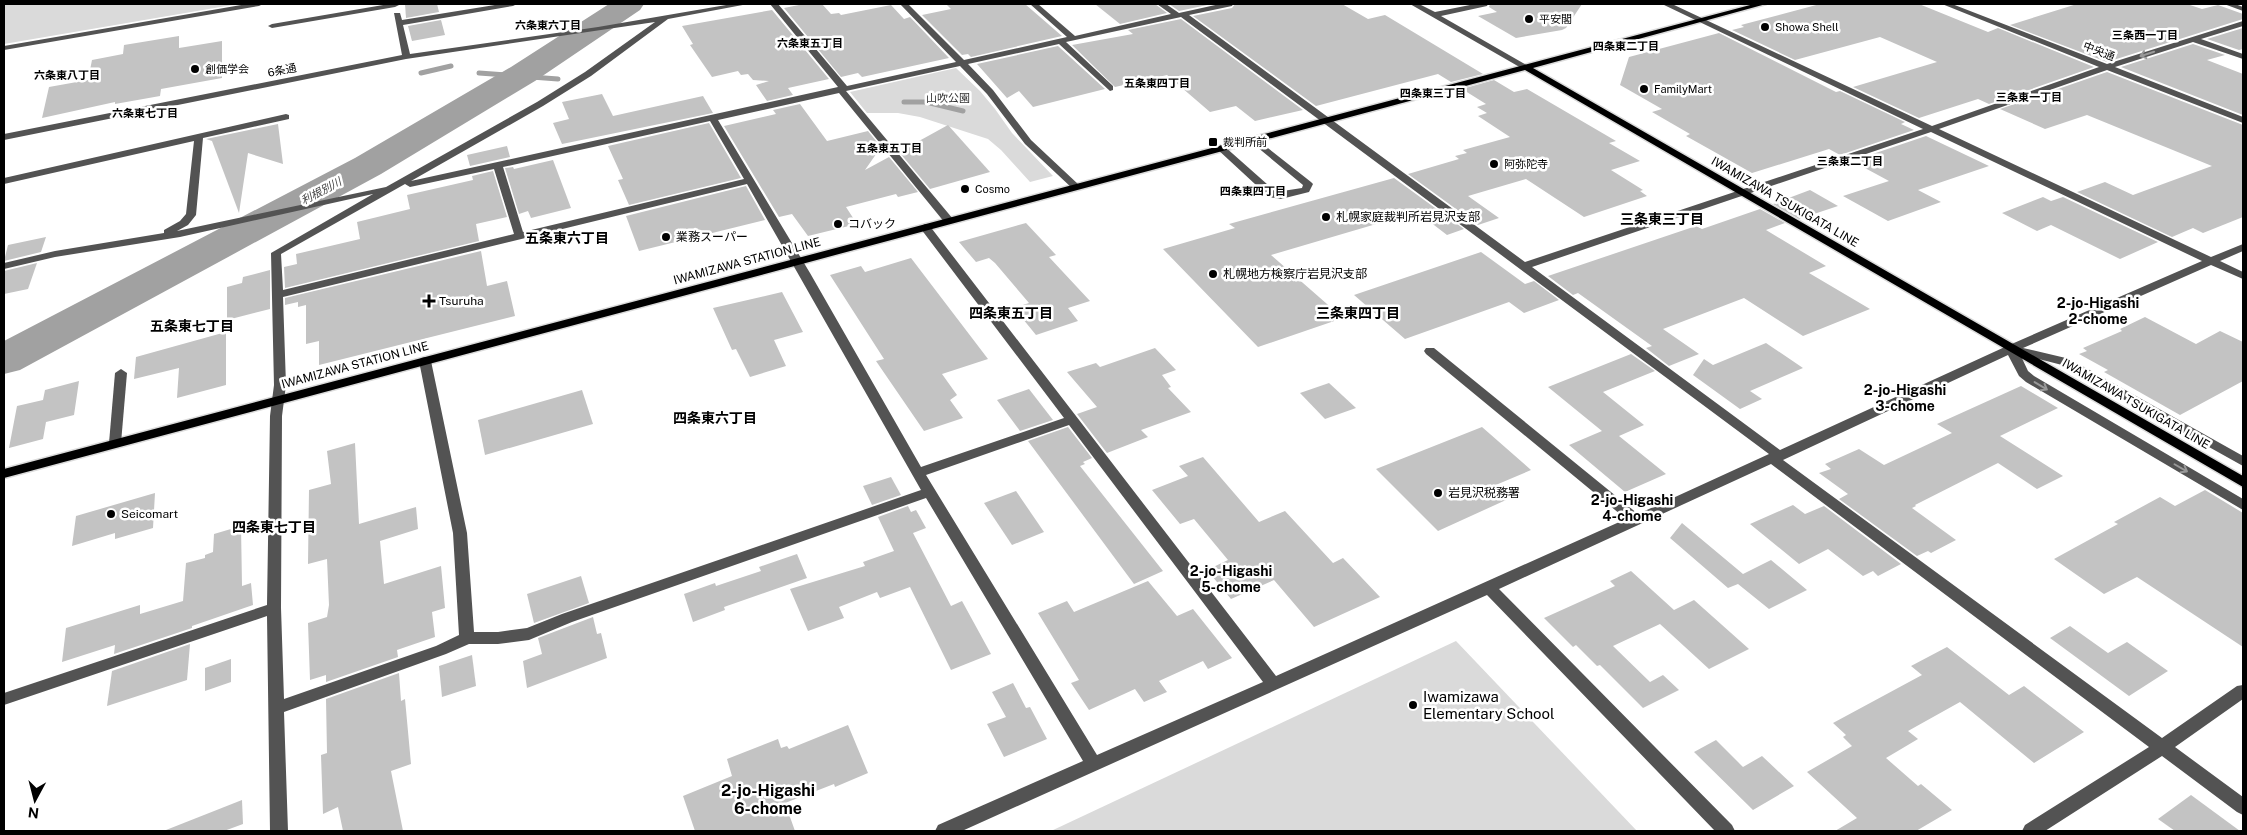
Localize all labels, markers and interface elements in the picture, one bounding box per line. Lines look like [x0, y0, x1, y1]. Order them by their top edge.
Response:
marker: 平安閣 [1523, 13, 1535, 25]
place label: 平安閣 [1539, 13, 1572, 25]
district label: 六条東六丁目 [515, 19, 581, 31]
marker: Showa Shell [1759, 21, 1771, 33]
place label: Showa Shell [1775, 21, 1839, 33]
district label: 三条西一丁目 [2112, 29, 2178, 41]
district label: 六条東五丁目 [777, 37, 843, 49]
street label: 中央通 [2081, 39, 2117, 63]
district label: 四条東二丁目 [1593, 40, 1659, 52]
one-way arrow [2139, 49, 2155, 59]
street label: 6条通 [267, 61, 297, 79]
marker: 創価学会 [189, 63, 201, 75]
place label: 創価学会 [205, 63, 249, 75]
district label: 六条東八丁目 [34, 69, 100, 81]
district label: 五条東四丁目 [1124, 77, 1190, 89]
marker: FamilyMart [1638, 83, 1650, 95]
place label: FamilyMart [1654, 83, 1712, 95]
district label: 四条東三丁目 [1400, 87, 1466, 99]
district label: 三条東一丁目 [1996, 91, 2062, 103]
park label: 山吹公園 [926, 92, 970, 104]
district label: 六条東七丁目 [112, 107, 178, 119]
marker: 裁判所前 [1207, 136, 1219, 148]
place label: 裁判所前 [1223, 136, 1267, 148]
district label: 五条東五丁目 [856, 142, 922, 154]
street label: IWAMIZAWA TSUKIGATA LINE [1709, 154, 1861, 250]
district label: 三条東二丁目 [1817, 155, 1883, 167]
marker: 阿弥陀寺 [1488, 158, 1500, 170]
place label: 阿弥陀寺 [1504, 158, 1548, 170]
water label: 利根別川 [299, 175, 344, 207]
marker: Cosmo [959, 183, 971, 195]
place label: Cosmo [975, 183, 1010, 195]
district label: 四条東四丁目 [1220, 185, 1286, 197]
place label: 札幌家庭裁判所岩見沢支部 [1336, 210, 1480, 224]
marker: 札幌家庭裁判所岩見沢支部 [1320, 211, 1332, 223]
district label: 三条東三丁目 [1620, 211, 1704, 227]
place label: コバック [848, 217, 896, 231]
marker: コバック [832, 218, 844, 230]
district label: 五条東六丁目 [525, 230, 609, 246]
place label: 業務スーパー [676, 230, 748, 244]
marker: 業務スーパー [660, 231, 672, 243]
street label: IWAMIZAWA STATION LINE [672, 235, 822, 287]
place label: 札幌地方検察庁岩見沢支部 [1223, 267, 1367, 281]
marker: 札幌地方検察庁岩見沢支部 [1207, 268, 1219, 280]
place label: Tsuruha [439, 294, 484, 308]
marker: Tsuruha [423, 295, 435, 307]
district label: 2-jo-Higashi 2-chome [2057, 295, 2139, 327]
district label: 四条東五丁目 [969, 305, 1053, 321]
district label: 三条東四丁目 [1316, 305, 1400, 321]
district label: 五条東七丁目 [150, 318, 234, 334]
street label: IWAMIZAWA STATION LINE [280, 339, 430, 391]
street label: IWAMIZAWA TSUKIGATA LINE [2060, 356, 2212, 452]
one-way arrow [2033, 381, 2047, 391]
district label: 2-jo-Higashi 3-chome [1864, 382, 1946, 414]
district label: 四条東六丁目 [673, 410, 757, 426]
one-way arrow [2173, 463, 2188, 473]
place label: 岩見沢税務署 [1448, 486, 1520, 500]
marker: 岩見沢税務署 [1432, 487, 1444, 499]
district label: 2-jo-Higashi 4-chome [1591, 492, 1673, 524]
place label: Seicomart [121, 507, 179, 521]
marker: Seicomart [105, 508, 117, 520]
district label: 四条東七丁目 [232, 519, 316, 535]
district label: 2-jo-Higashi 5-chome [1190, 563, 1272, 595]
place label: Iwamizawa Elementary School [1423, 688, 1555, 722]
marker: Iwamizawa Elementary School [1407, 699, 1419, 711]
north arrow [10, 775, 60, 825]
district label: 2-jo-Higashi 6-chome [721, 781, 815, 818]
text: N [27, 804, 40, 822]

